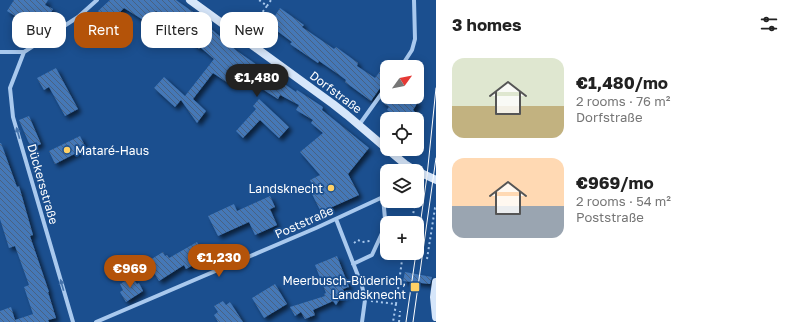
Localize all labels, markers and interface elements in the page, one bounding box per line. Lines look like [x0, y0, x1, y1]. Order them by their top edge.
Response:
chip: Buy [12, 12, 66, 48]
chip: Rent [74, 12, 133, 48]
chip: Filters [141, 12, 212, 48]
chip: New [220, 12, 278, 48]
icon: filters [758, 13, 780, 35]
text: 3 homes [452, 14, 522, 35]
north arrow [380, 60, 424, 104]
map controls [380, 60, 424, 260]
pin: €1,480 [224, 64, 290, 98]
street label: Dorfstraße [307, 68, 365, 116]
text: €1,480 [235, 69, 279, 85]
text: €1,480/mo [576, 72, 668, 93]
icon: home [484, 74, 532, 122]
text: 2 rooms · 76 m² [576, 93, 670, 109]
text: Dorfstraße [576, 109, 642, 125]
button: locate [380, 112, 424, 156]
one-way arrow [15, 126, 21, 138]
street label: Dückersstraße [24, 142, 62, 226]
place label: Mataré-Haus [75, 143, 149, 158]
marker: Mataré-Haus [62, 145, 72, 155]
button: layers [380, 164, 424, 208]
text: €969/mo [576, 172, 654, 193]
icon: home [484, 174, 532, 222]
place label: Landsknecht [248, 181, 323, 196]
marker: Landsknecht [326, 183, 336, 193]
text: 2 rooms · 54 m² [576, 193, 671, 209]
street label: Poststraße [272, 202, 336, 242]
text: Poststraße [576, 209, 644, 225]
button: + [380, 216, 424, 260]
pin: €1,230 [186, 244, 252, 278]
text: €1,230 [197, 249, 241, 265]
pin: €969 [106, 255, 154, 289]
text: €969 [113, 260, 147, 276]
place label: Meerbusch-Büderich, Landsknecht [283, 273, 406, 302]
one-way arrow [59, 278, 65, 290]
marker: Meerbusch-Büderich, Landsknecht [409, 281, 421, 293]

